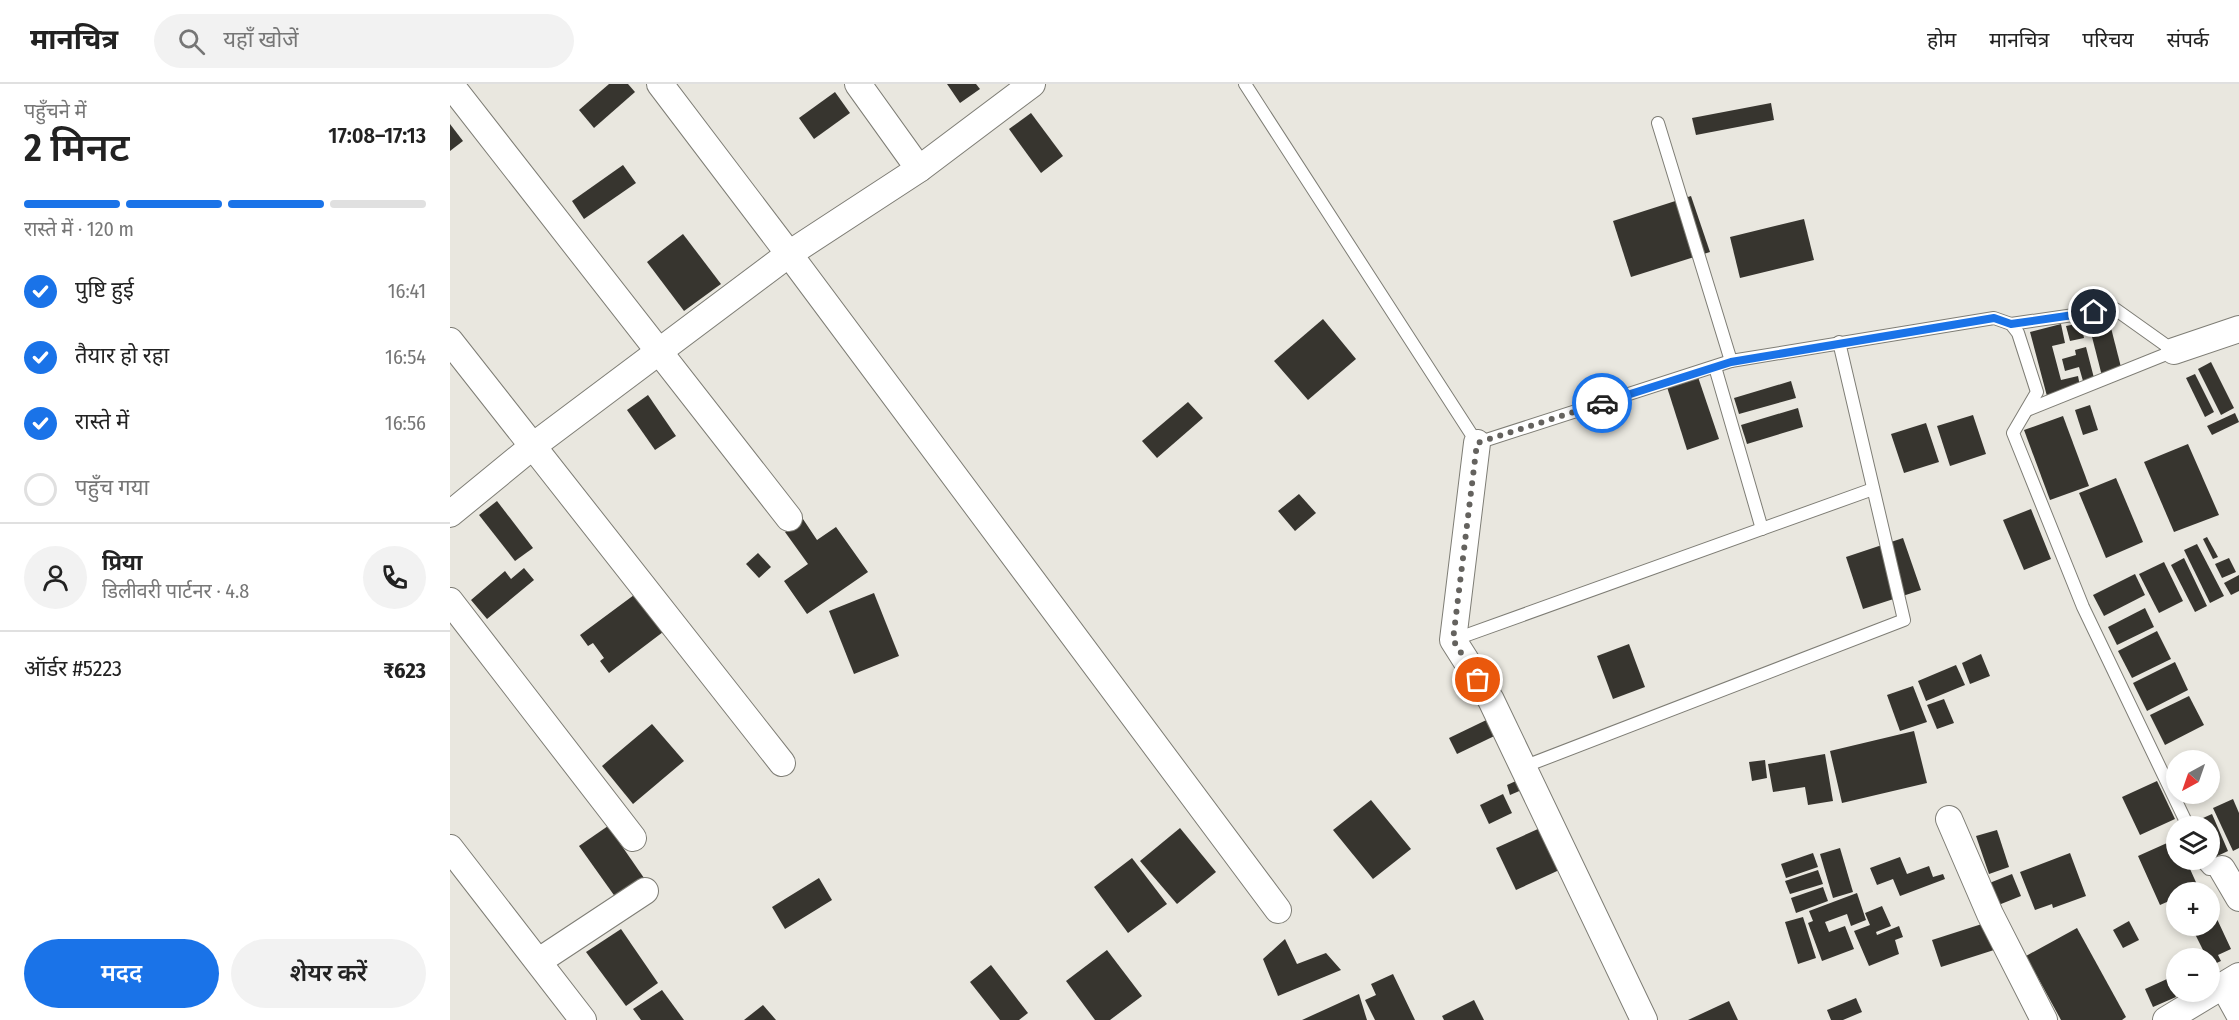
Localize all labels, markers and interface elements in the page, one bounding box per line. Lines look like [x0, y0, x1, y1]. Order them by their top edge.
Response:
search box [154, 14, 574, 68]
text: मानचित्र [30, 23, 118, 56]
icon: search [175, 25, 208, 58]
text: यहाँ खोजें [223, 26, 299, 53]
text: होम [1927, 27, 1956, 53]
text: मानचित्र [1989, 27, 2049, 53]
text: परिचय [2082, 27, 2134, 53]
text: संपर्क [2167, 27, 2209, 53]
text: पहुँचने में [24, 99, 86, 123]
text: 17:08–17:13 [328, 122, 426, 149]
text: 2 मिनट [24, 125, 129, 171]
text: रास्ते में · 120 m [24, 217, 134, 241]
icon: check [24, 275, 57, 308]
text: पुष्टि हुई [75, 276, 134, 303]
text: 16:41 [388, 279, 426, 303]
pin [2068, 286, 2119, 337]
icon: home [2077, 295, 2110, 328]
icon: check [24, 341, 57, 374]
text: तैयार हो रहा [75, 342, 169, 369]
text: 16:54 [385, 345, 426, 369]
courier [1572, 373, 1632, 433]
icon: car [1586, 387, 1619, 420]
icon: check [24, 407, 57, 440]
text: रास्ते में [75, 408, 129, 435]
text: 16:56 [385, 411, 426, 435]
text: पहुँच गया [75, 474, 149, 501]
button: person [24, 546, 87, 609]
button: phone [363, 546, 426, 609]
text: प्रिया [102, 549, 142, 576]
text: डिलीवरी पार्टनर · 4.8 [102, 579, 249, 603]
pin [1452, 654, 1503, 705]
text: ऑर्डर #5223 [24, 655, 122, 682]
text: ₹623 [383, 657, 426, 684]
icon: bag [1461, 663, 1494, 696]
north arrow [2166, 750, 2220, 804]
map controls [2166, 750, 2220, 1002]
button: layers [2166, 816, 2220, 870]
button: + [2166, 882, 2220, 936]
button: मदद [24, 939, 219, 1008]
button: शेयर करें [231, 939, 426, 1008]
button: − [2166, 948, 2220, 1002]

